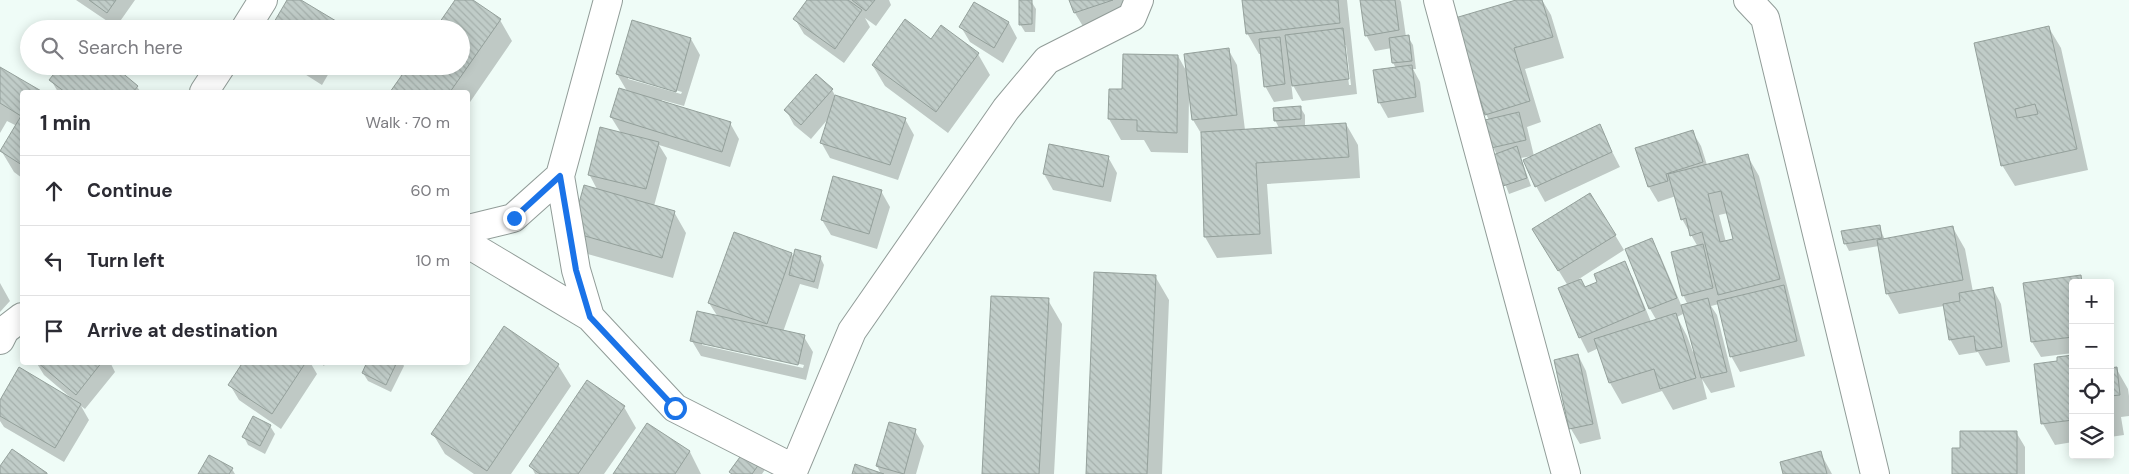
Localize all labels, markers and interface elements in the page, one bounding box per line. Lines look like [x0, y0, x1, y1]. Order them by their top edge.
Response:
search box [20, 20, 470, 75]
icon: search [38, 34, 66, 62]
text: Search here [78, 35, 183, 60]
text: 1 min [40, 109, 91, 137]
text: Walk · 70 m [366, 112, 450, 133]
icon: ahead [40, 177, 68, 205]
text: Continue [87, 178, 173, 203]
text: 60 m [410, 180, 450, 201]
route end [503, 207, 526, 230]
icon: left [40, 247, 68, 275]
text: Turn left [87, 248, 165, 273]
text: 10 m [416, 250, 450, 271]
map controls [2069, 279, 2114, 459]
button: + [2069, 279, 2114, 324]
icon: arrive [40, 317, 68, 345]
text: Arrive at destination [87, 318, 278, 343]
button: − [2069, 324, 2114, 369]
button: locate [2069, 369, 2114, 414]
route start [664, 397, 687, 420]
button: layers [2069, 414, 2114, 459]

